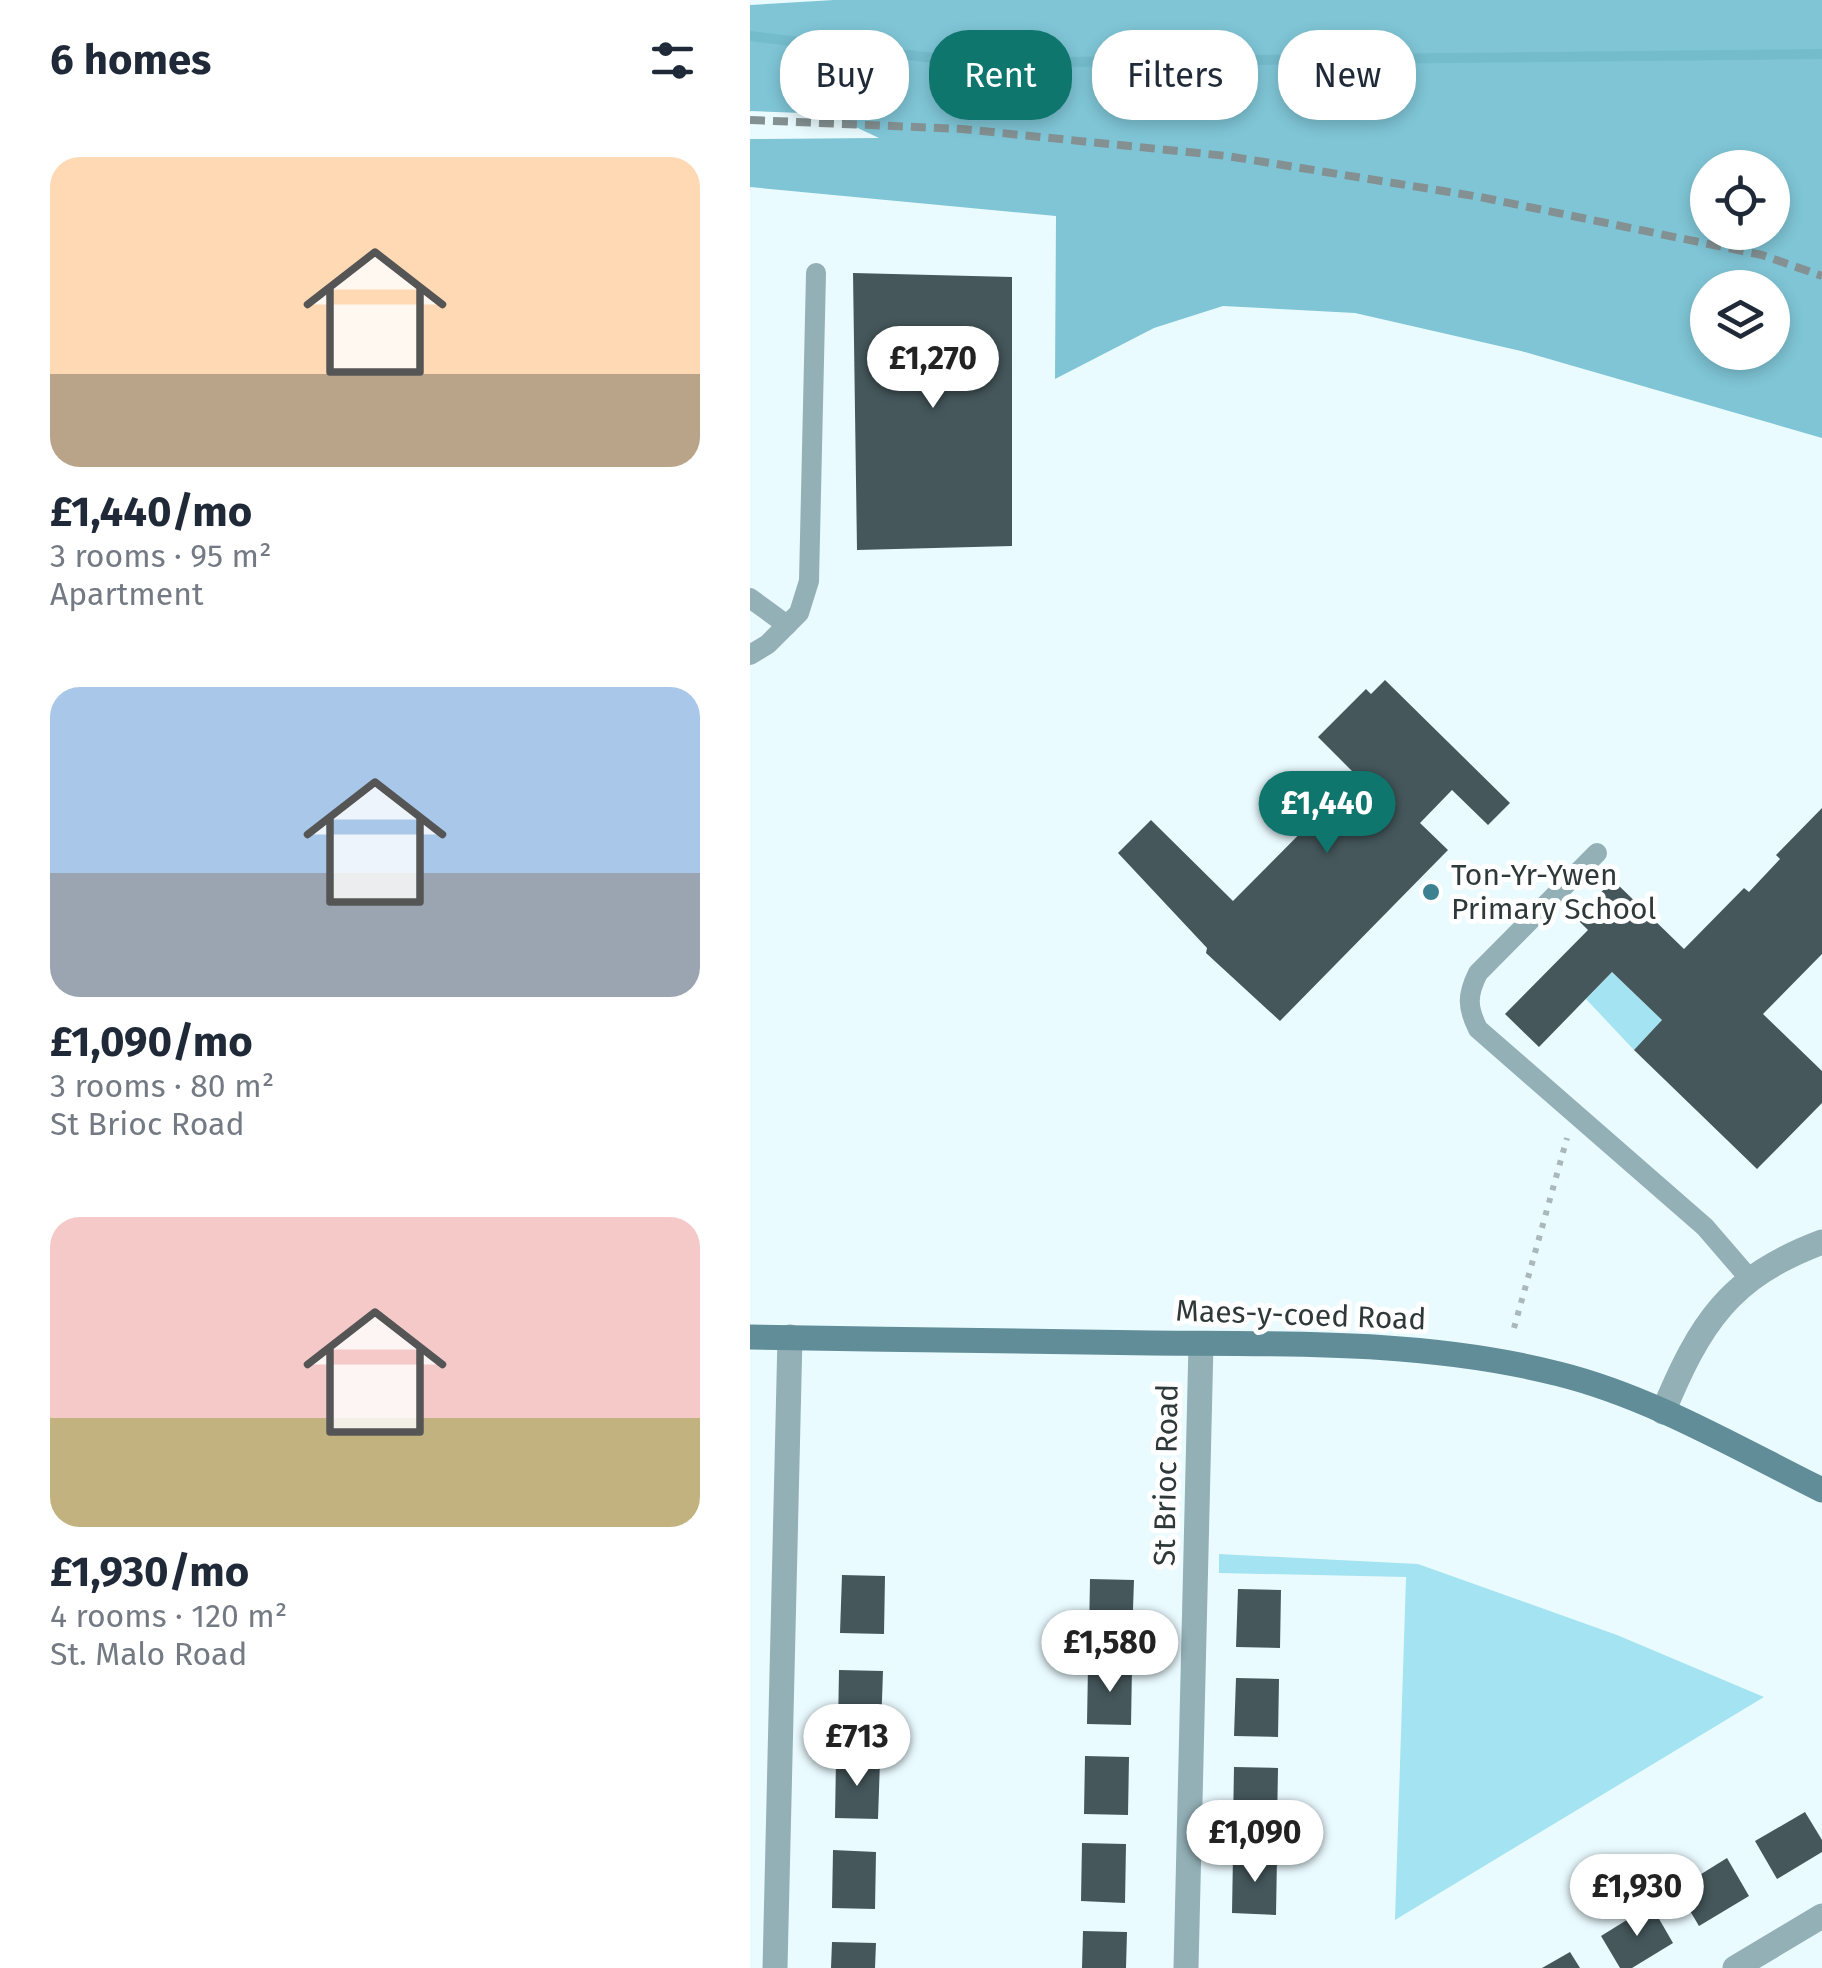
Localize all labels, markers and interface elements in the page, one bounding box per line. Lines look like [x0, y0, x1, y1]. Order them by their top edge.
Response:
chip: Buy [780, 30, 909, 120]
chip: Rent [929, 30, 1072, 120]
chip: Filters [1092, 30, 1258, 120]
chip: New [1278, 30, 1416, 120]
icon: filters [645, 33, 700, 88]
text: 6 homes [50, 35, 211, 85]
map controls [1690, 150, 1790, 370]
button: locate [1690, 150, 1790, 250]
icon: home [285, 222, 465, 402]
button: layers [1690, 270, 1790, 370]
pin: £1,270 [852, 326, 1014, 411]
text: £1,270 [889, 339, 977, 377]
text: £1,440/mo [50, 487, 252, 537]
text: 3 rooms · 95 m² [50, 537, 272, 575]
text: Apartment [50, 575, 204, 613]
icon: home [285, 752, 465, 932]
pin: £1,440 [1246, 771, 1408, 856]
text: £1,440 [1281, 784, 1373, 822]
place label: Ton-Yr-Ywen Primary School [1451, 857, 1656, 927]
marker: Ton-Yr-Ywen Primary School [1420, 881, 1442, 903]
text: £1,090/mo [50, 1017, 253, 1067]
text: 3 rooms · 80 m² [50, 1067, 274, 1105]
text: St Brioc Road [50, 1105, 245, 1143]
icon: home [285, 1282, 465, 1462]
street label: Maes-y-coed Road [1175, 1293, 1427, 1337]
street label: St Brioc Road [1146, 1383, 1186, 1567]
text: £1,930/mo [50, 1547, 249, 1597]
text: 4 rooms · 120 m² [50, 1597, 287, 1635]
pin: £1,580 [1029, 1610, 1191, 1695]
text: £1,580 [1063, 1623, 1157, 1661]
text: St. Malo Road [50, 1635, 247, 1673]
pin: £713 [798, 1704, 916, 1789]
text: £713 [825, 1717, 889, 1755]
pin: £1,090 [1174, 1800, 1336, 1885]
text: £1,090 [1208, 1813, 1302, 1851]
pin: £1,930 [1556, 1854, 1718, 1939]
text: £1,930 [1592, 1867, 1682, 1905]

